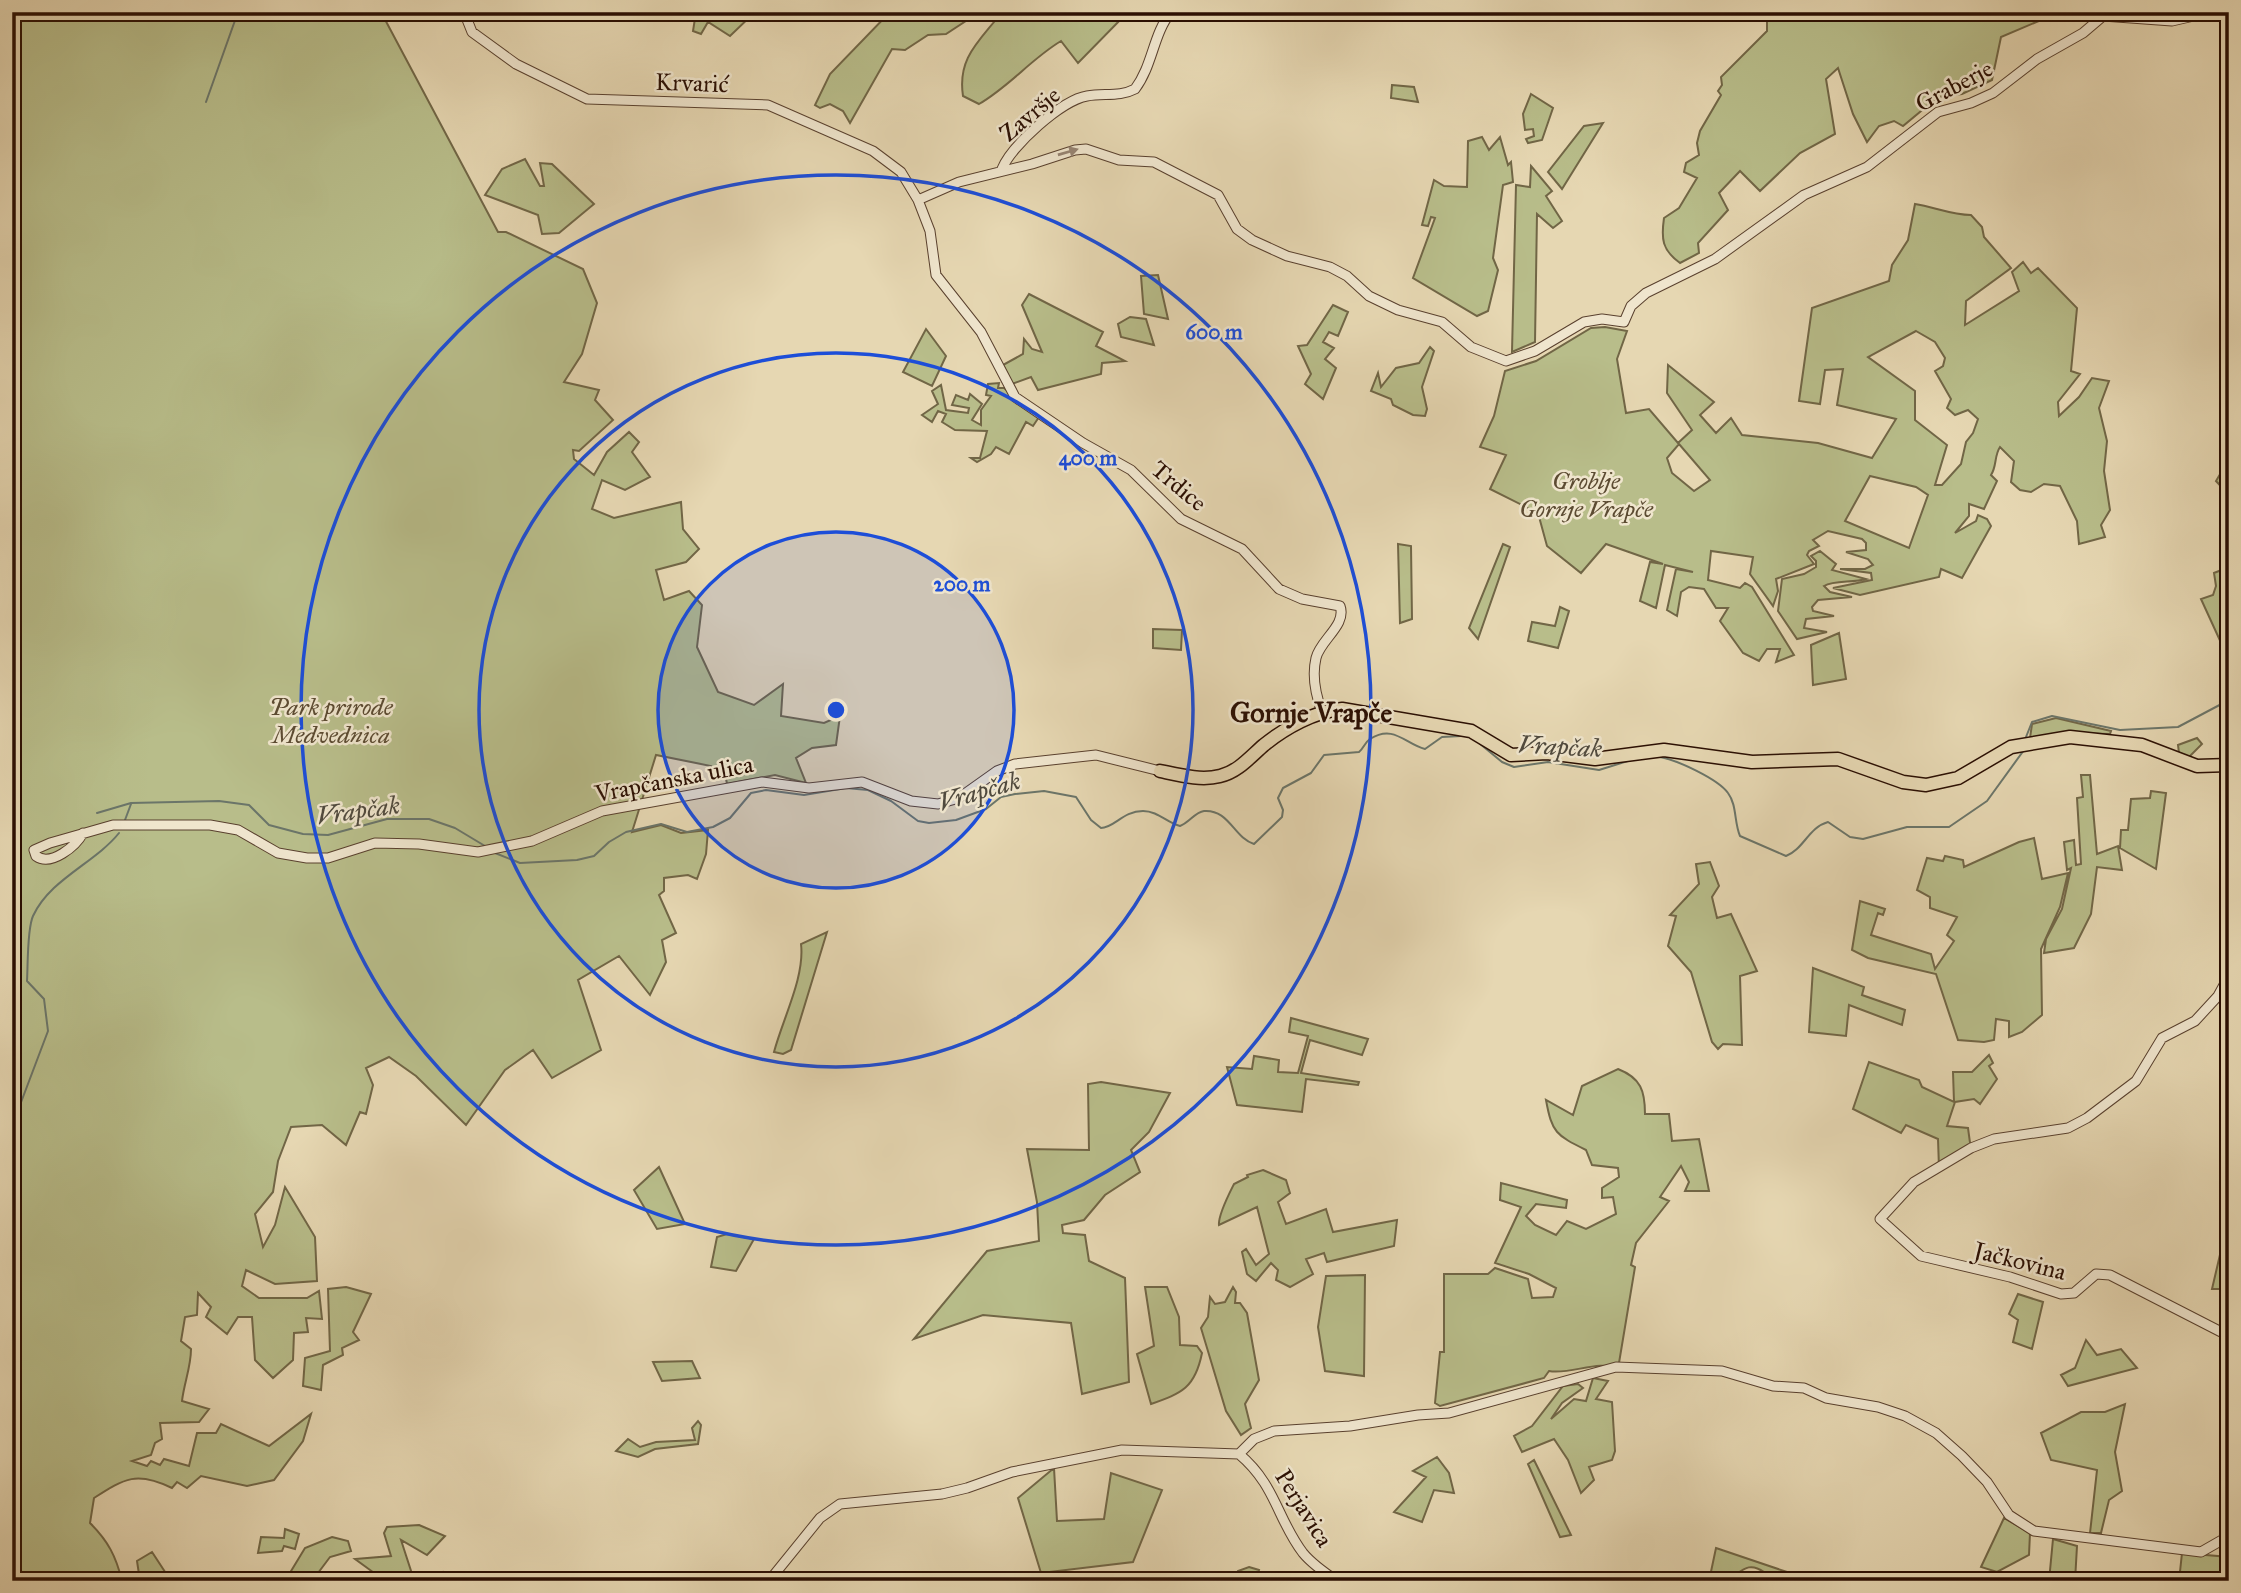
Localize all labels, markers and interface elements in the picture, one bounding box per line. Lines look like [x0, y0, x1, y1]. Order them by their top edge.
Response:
street label: Graberje [1910, 53, 1998, 119]
street label: Krvarić [655, 67, 730, 99]
street label: Završje [994, 80, 1066, 148]
one-way arrow [1057, 147, 1078, 157]
text: 600 m [1185, 319, 1243, 345]
text: 400 m [1059, 445, 1118, 471]
street label: Trdice [1145, 454, 1213, 518]
park label: Groblje Gornje Vrapče [1519, 466, 1654, 524]
text: 200 m [934, 571, 991, 597]
park label: Park prirode Medvednica [269, 692, 394, 750]
district label: Gornje Vrapče [1230, 695, 1392, 730]
centre of rings [824, 698, 848, 722]
water label: Vrapčak [1517, 728, 1603, 765]
street label: Vrapčanska ulica [591, 749, 757, 809]
water label: Vrapčak [934, 764, 1025, 819]
water label: Vrapčak [314, 788, 403, 833]
street label: Jačkovina [1968, 1234, 2070, 1287]
street label: Perjavica [1268, 1463, 1340, 1553]

